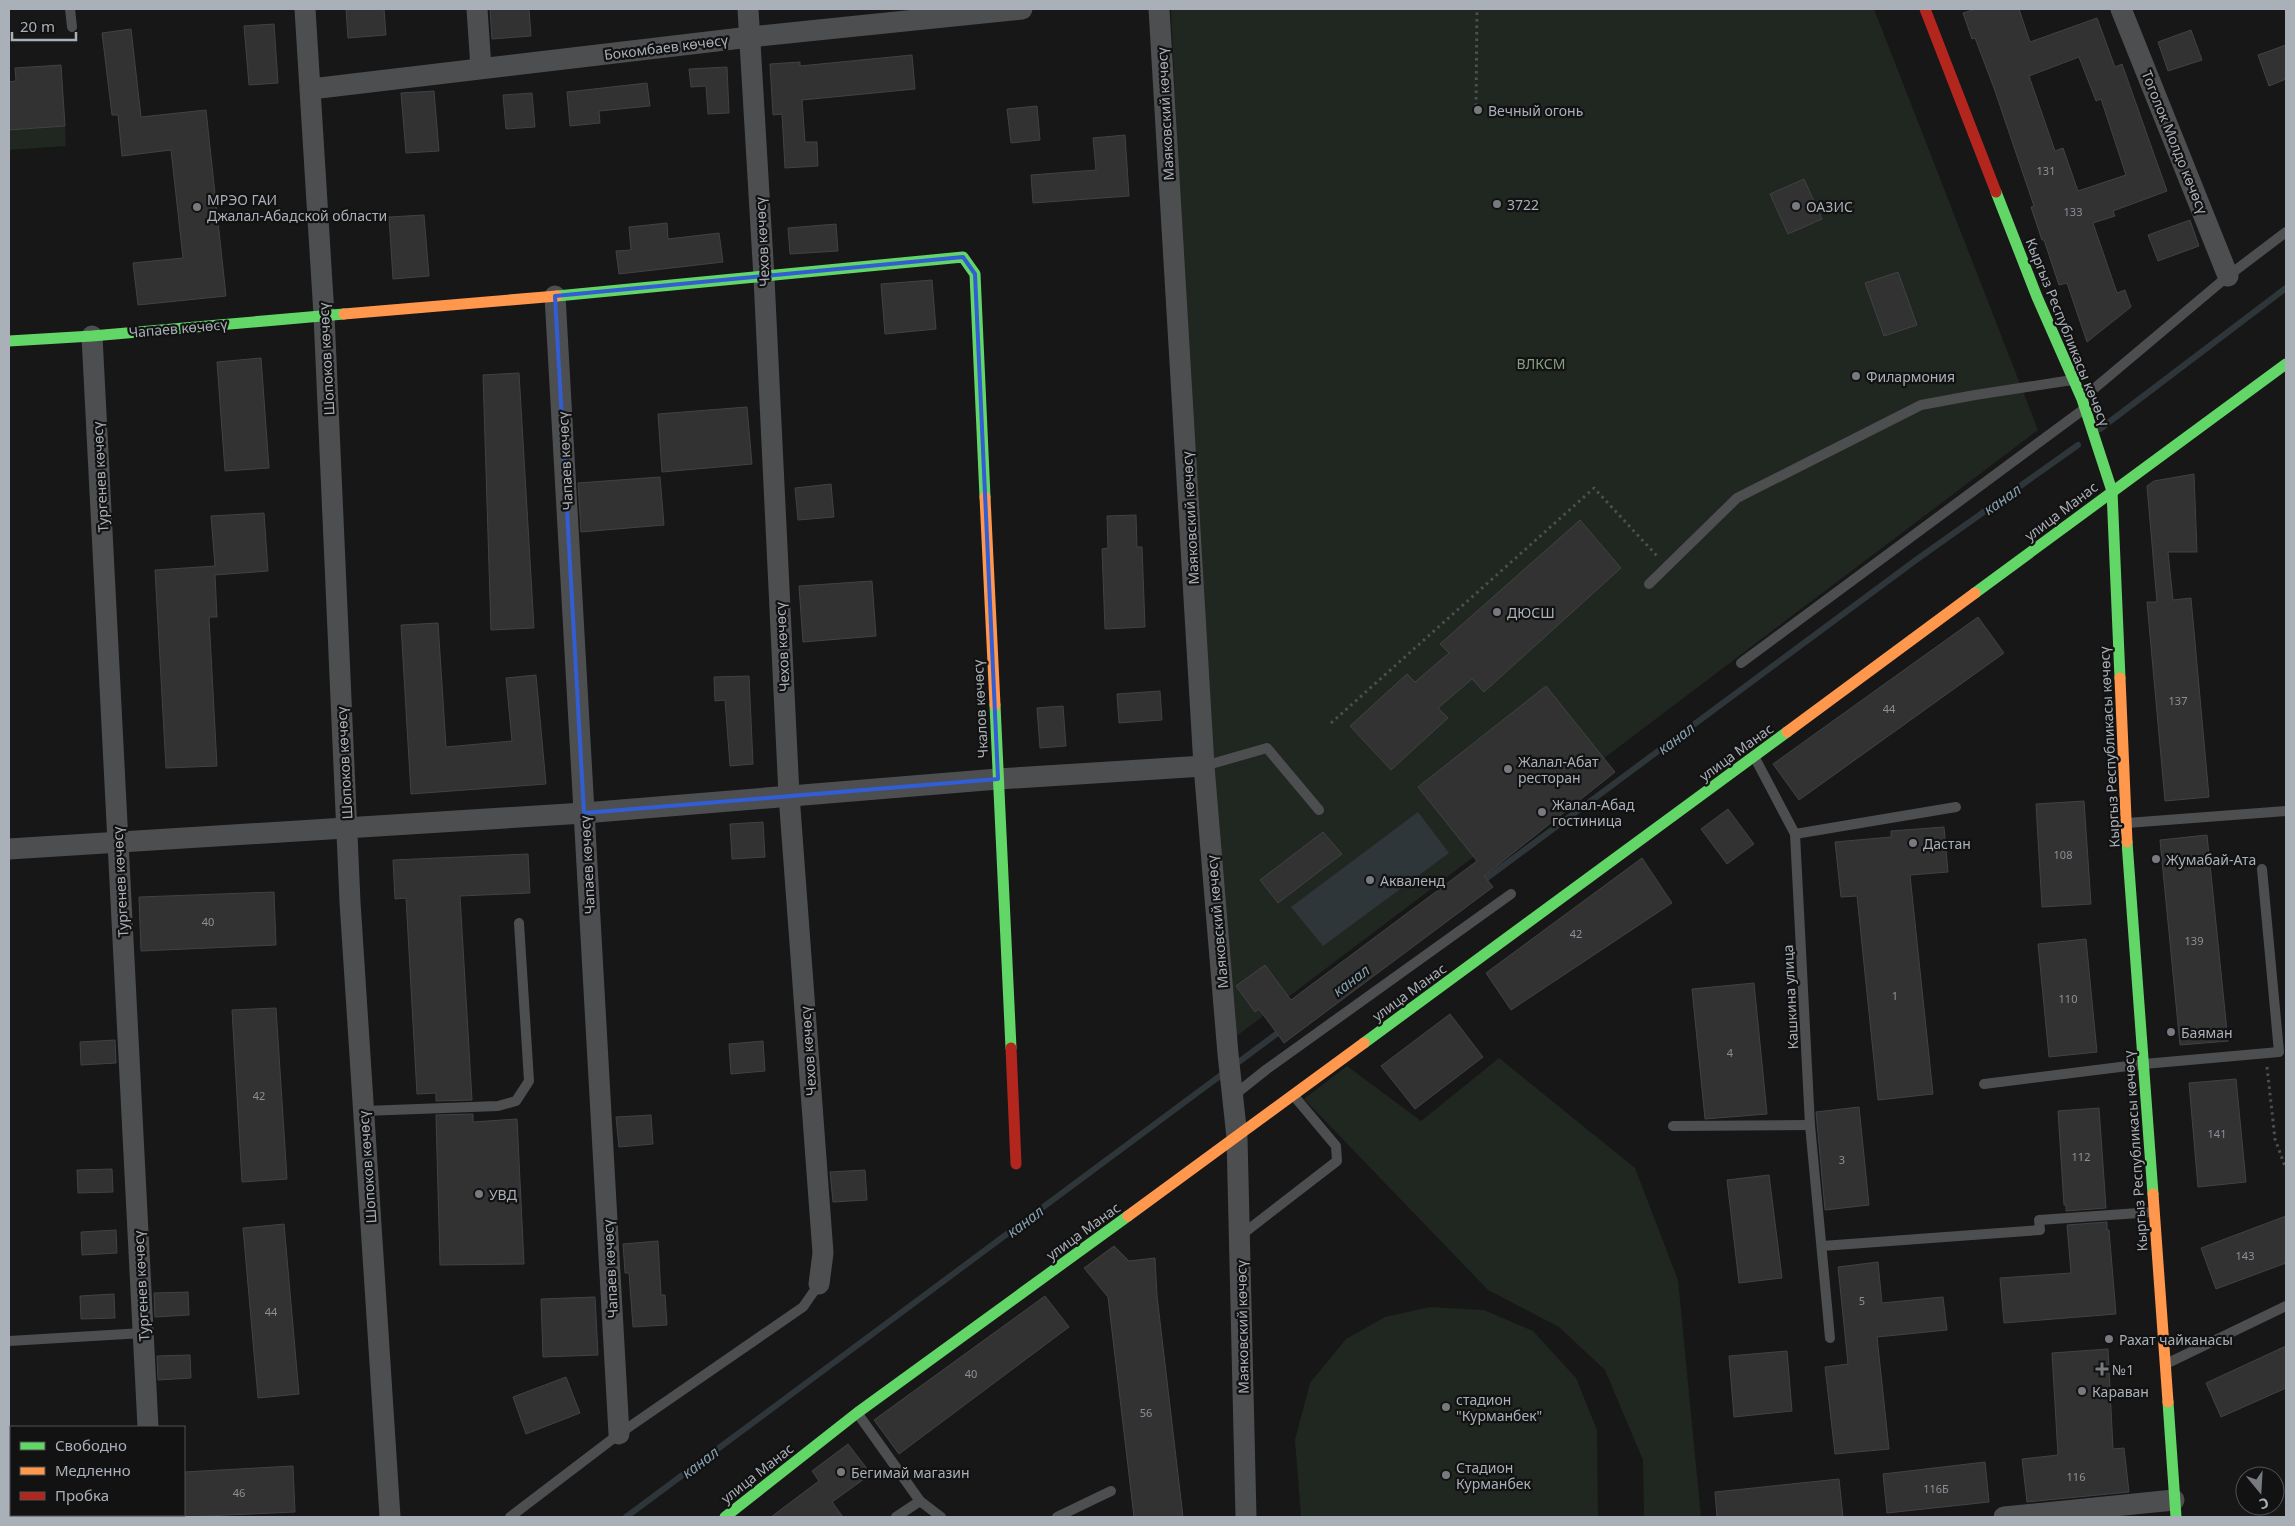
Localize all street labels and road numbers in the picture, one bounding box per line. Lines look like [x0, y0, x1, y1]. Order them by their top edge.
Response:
street label: Бокомбаев көчөсү [603, 30, 730, 64]
street label: Маяковский көчөсү [1152, 46, 1178, 181]
street label: Тоголок Молдо көчөсү [2137, 67, 2213, 217]
street label: Чехов көчөсү [750, 196, 774, 287]
street label: Кыргыз Республикасы көчөсү [2021, 235, 2115, 430]
street label: Шопоков көчөсү [314, 301, 338, 416]
street label: Чапаев көчөсү [128, 314, 229, 342]
street label: Чапаев көчөсү [553, 410, 577, 511]
street label: Тургенев көчөсү [88, 420, 112, 533]
street label: Маяковский көчөсү [1177, 450, 1203, 585]
street label: улица Манас [2021, 477, 2102, 545]
street label: Чехов көчөсү [770, 601, 794, 692]
street label: Кыргыз Республикасы көчөсү [2094, 645, 2124, 848]
street label: Чкалов көчөсү [968, 658, 992, 759]
street label: Шопоков көчөсү [332, 705, 356, 820]
street label: улица Манас [1695, 719, 1777, 785]
street label: Чапаев көчөсү [575, 814, 599, 915]
street label: Тургенев көчөсү [108, 825, 132, 938]
street label: Маяковский көчөсү [1202, 854, 1232, 989]
street label: Кашкина улица [1778, 944, 1802, 1050]
street label: улица Манас [1368, 959, 1450, 1025]
street label: Чехов көчөсү [795, 1005, 821, 1096]
street label: Кыргыз Республикасы көчөсү [2118, 1049, 2151, 1252]
street label: Шопоков көчөсү [354, 1109, 380, 1224]
street label: улица Манас [1042, 1198, 1124, 1264]
street label: Чапаев көчөсү [598, 1218, 622, 1319]
street label: Тургенев көчөсү [129, 1229, 153, 1342]
street label: Маяковский көчөсү [1231, 1259, 1253, 1394]
street label: улица Манас [717, 1439, 797, 1507]

